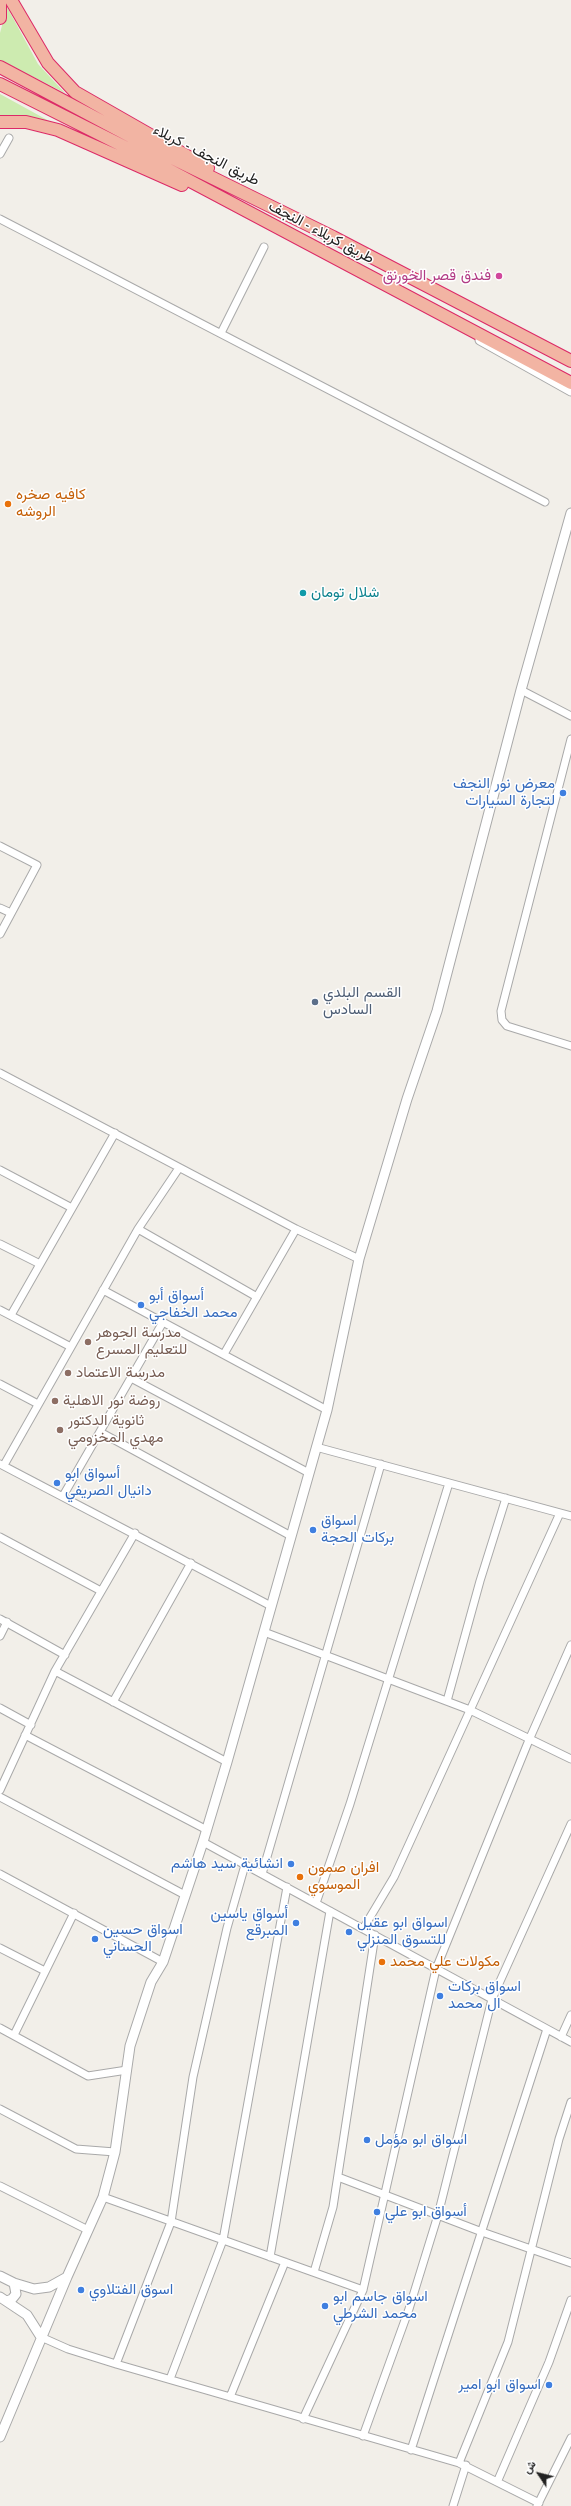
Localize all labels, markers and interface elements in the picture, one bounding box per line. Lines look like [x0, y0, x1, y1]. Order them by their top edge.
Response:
street label: طريق النجف - کربلاء [150, 121, 262, 191]
street label: طريق کربلاء - النجف [265, 198, 377, 268]
place label: فندق قصر الخورنق [383, 267, 491, 285]
marker: فندق قصر الخورنق [494, 271, 504, 281]
place label: كافيه صخره الروشه [16, 486, 86, 521]
marker: كافيه صخره الروشه [3, 499, 13, 509]
place label: شلال تومان [311, 584, 379, 602]
marker: شلال تومان [298, 588, 308, 598]
place label: معرض نور النجف لتجارة السيارات [453, 775, 555, 810]
marker: معرض نور النجف لتجارة السيارات [558, 788, 568, 798]
place label: القسم البلدي السادس [323, 984, 401, 1019]
marker: القسم البلدي السادس [310, 997, 320, 1007]
place label: أسواق أبو محمد الخفاجي [149, 1287, 237, 1322]
marker: أسواق أبو محمد الخفاجي [136, 1300, 146, 1310]
place label: مدرسة الجوهر للتعليم المسرع [96, 1324, 187, 1359]
marker: مدرسة الجوهر للتعليم المسرع [83, 1337, 93, 1347]
place label: مدرسة الاعتماد [76, 1364, 165, 1382]
marker: مدرسة الاعتماد [63, 1368, 73, 1378]
place label: روضة نور الاهلية [63, 1392, 160, 1410]
marker: روضة نور الاهلية [50, 1396, 60, 1406]
place label: ثانوية الدكتور مهدي المخزومي [68, 1412, 163, 1447]
marker: ثانوية الدكتور مهدي المخزومي [55, 1425, 65, 1435]
place label: أسواق ابو دانيال الصريفي [65, 1465, 152, 1500]
marker: أسواق ابو دانيال الصريفي [52, 1478, 62, 1488]
place label: اسواق بركات الحجة [321, 1512, 394, 1547]
marker: اسواق بركات الحجة [308, 1525, 318, 1535]
place label: انشائية سيد هاشم [171, 1855, 283, 1873]
marker: انشائية سيد هاشم [286, 1859, 296, 1869]
place label: افران صمون الموسوي [308, 1859, 379, 1894]
marker: افران صمون الموسوي [295, 1872, 305, 1882]
place label: أسواق ياسين المبرقع [210, 1905, 288, 1940]
place label: اسواق ابو عقيل للتسوق المنزلي [357, 1914, 448, 1949]
marker: أسواق ياسين المبرقع [291, 1918, 301, 1928]
place label: اسواق حسين الحساني [103, 1921, 183, 1956]
marker: اسواق ابو عقيل للتسوق المنزلي [344, 1927, 354, 1937]
marker: اسواق حسين الحساني [90, 1934, 100, 1944]
place label: مكولات علي محمد [390, 1953, 500, 1971]
marker: مكولات علي محمد [377, 1957, 387, 1967]
place label: اسواق بركات ال محمد [448, 1978, 521, 2013]
marker: اسواق بركات ال محمد [435, 1991, 445, 2001]
place label: اسواق ابو مؤمل [375, 2131, 467, 2149]
marker: اسواق ابو مؤمل [362, 2135, 372, 2145]
place label: أسواق ابو علي [385, 2203, 467, 2221]
marker: أسواق ابو علي [372, 2207, 382, 2217]
place label: اسوق الفتلاوي [89, 2281, 173, 2299]
marker: اسوق الفتلاوي [76, 2285, 86, 2295]
place label: اسواق جاسم ابو محمد الشرطي [333, 2288, 428, 2323]
marker: اسواق جاسم ابو محمد الشرطي [320, 2301, 330, 2311]
place label: اسواق ابو امير [458, 2376, 541, 2394]
marker: اسواق ابو امير [544, 2380, 554, 2390]
north arrow [519, 2454, 559, 2494]
text: ش [519, 2457, 540, 2477]

